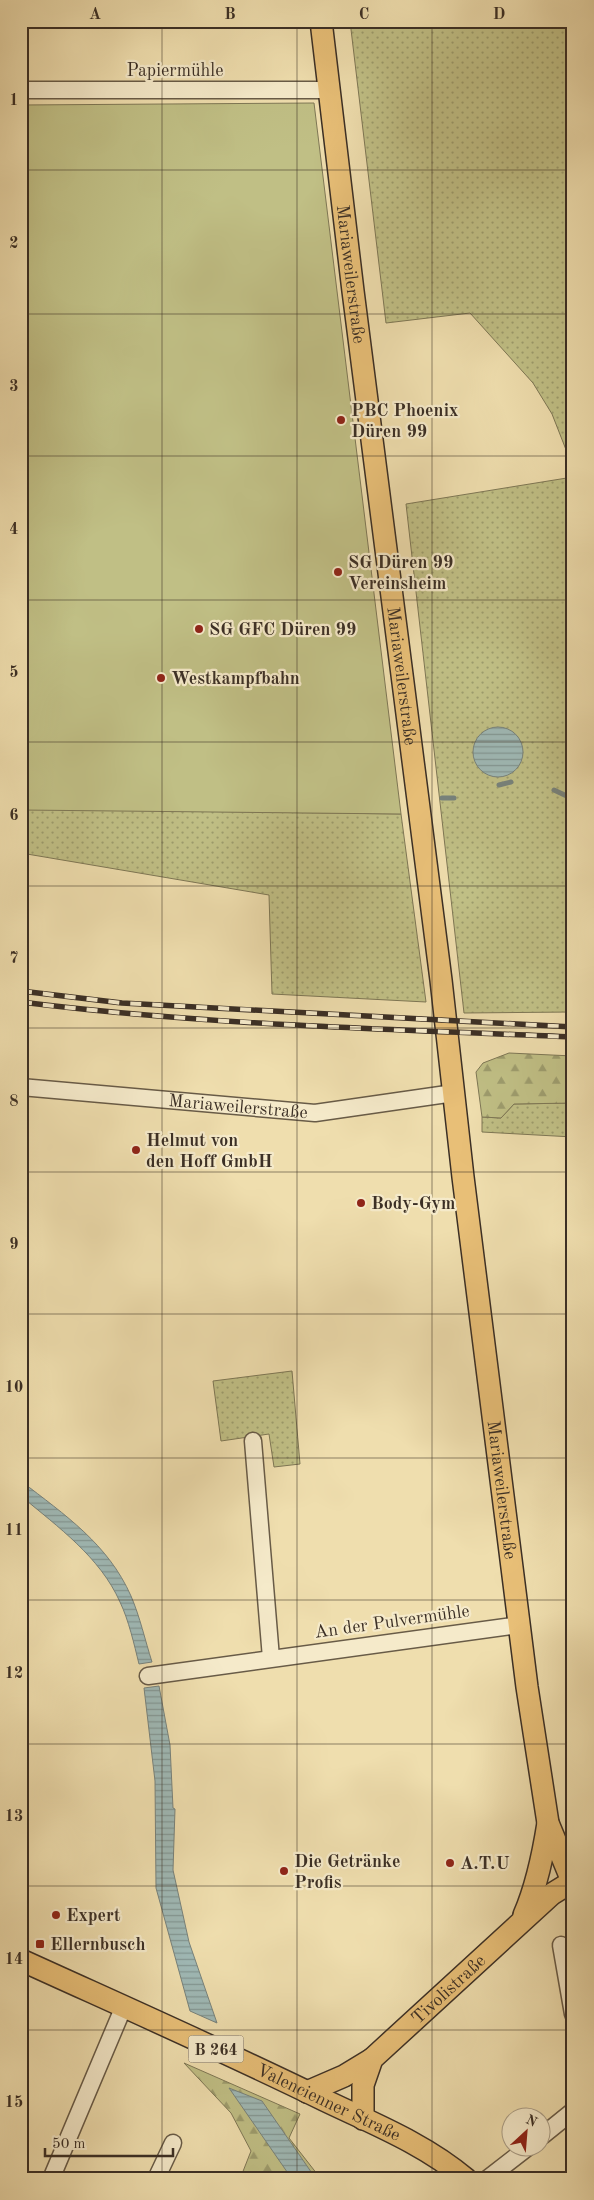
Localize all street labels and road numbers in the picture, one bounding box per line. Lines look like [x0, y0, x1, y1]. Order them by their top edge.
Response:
street label: Papiermühle [126, 62, 224, 80]
street label: Mariaweilerstraße [333, 204, 368, 345]
street label: Mariaweilerstraße [383, 606, 419, 747]
street label: Mariaweilerstraße [168, 1092, 308, 1122]
street label: Mariaweilerstraße [484, 1420, 519, 1560]
street label: An der Pulvermühle [313, 1602, 471, 1642]
street label: Tivolistraße [408, 1952, 489, 2028]
road number: B 264 [188, 2036, 244, 2062]
street label: Valencienner Straße [254, 2061, 403, 2145]

